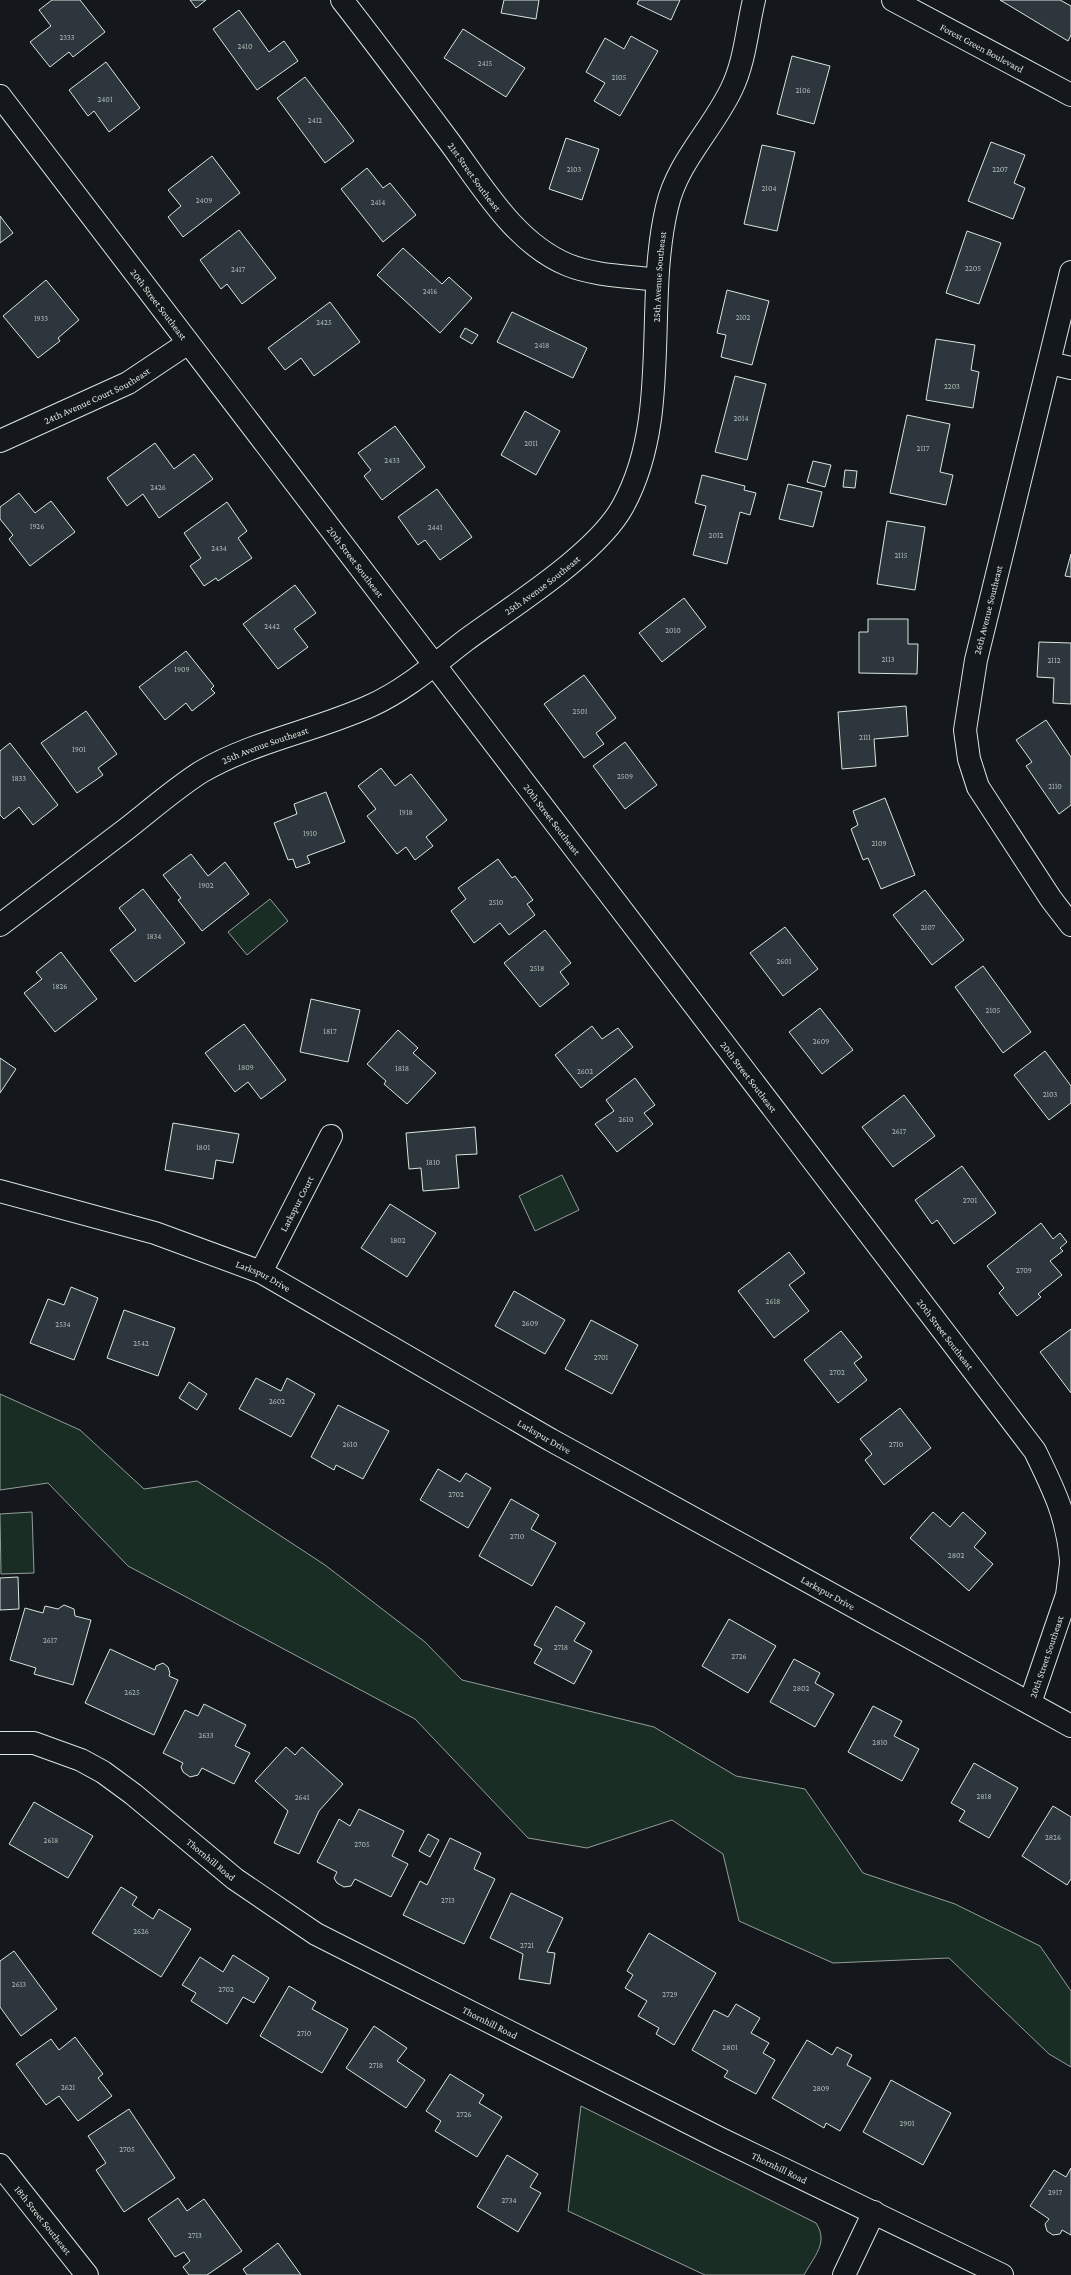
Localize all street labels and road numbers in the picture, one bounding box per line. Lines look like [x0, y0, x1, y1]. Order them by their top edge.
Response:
street label: Forest Green Boulevard [939, 21, 1026, 75]
street label: 21st Street Southeast [446, 140, 504, 214]
street label: 25th Avenue Southeast [650, 230, 668, 323]
street label: 20th Street Southeast [128, 267, 190, 342]
street label: 24th Avenue Court Southeast [42, 364, 152, 426]
street label: 20th Street Southeast [325, 524, 387, 600]
street label: 25th Avenue Southeast [502, 552, 582, 617]
street label: 26th Avenue Southeast [972, 564, 1005, 656]
street label: 25th Avenue Southeast [220, 724, 310, 766]
street label: 20th Street Southeast [522, 782, 583, 857]
street label: 20th Street Southeast [718, 1039, 780, 1115]
street label: Larkspur Court [277, 1173, 315, 1233]
street label: Larkspur Drive [234, 1258, 293, 1294]
street label: 20th Street Southeast [915, 1297, 977, 1372]
street label: Larkspur Drive [516, 1416, 574, 1456]
street label: Larkspur Drive [799, 1573, 857, 1612]
street label: 20th Street Southeast [1027, 1613, 1065, 1699]
street label: Thornhill Road [185, 1836, 238, 1883]
street label: Thornhill Road [461, 2004, 520, 2041]
street label: Thornhill Road [750, 2149, 810, 2186]
street label: 18th Street Southeast [13, 2183, 74, 2257]

